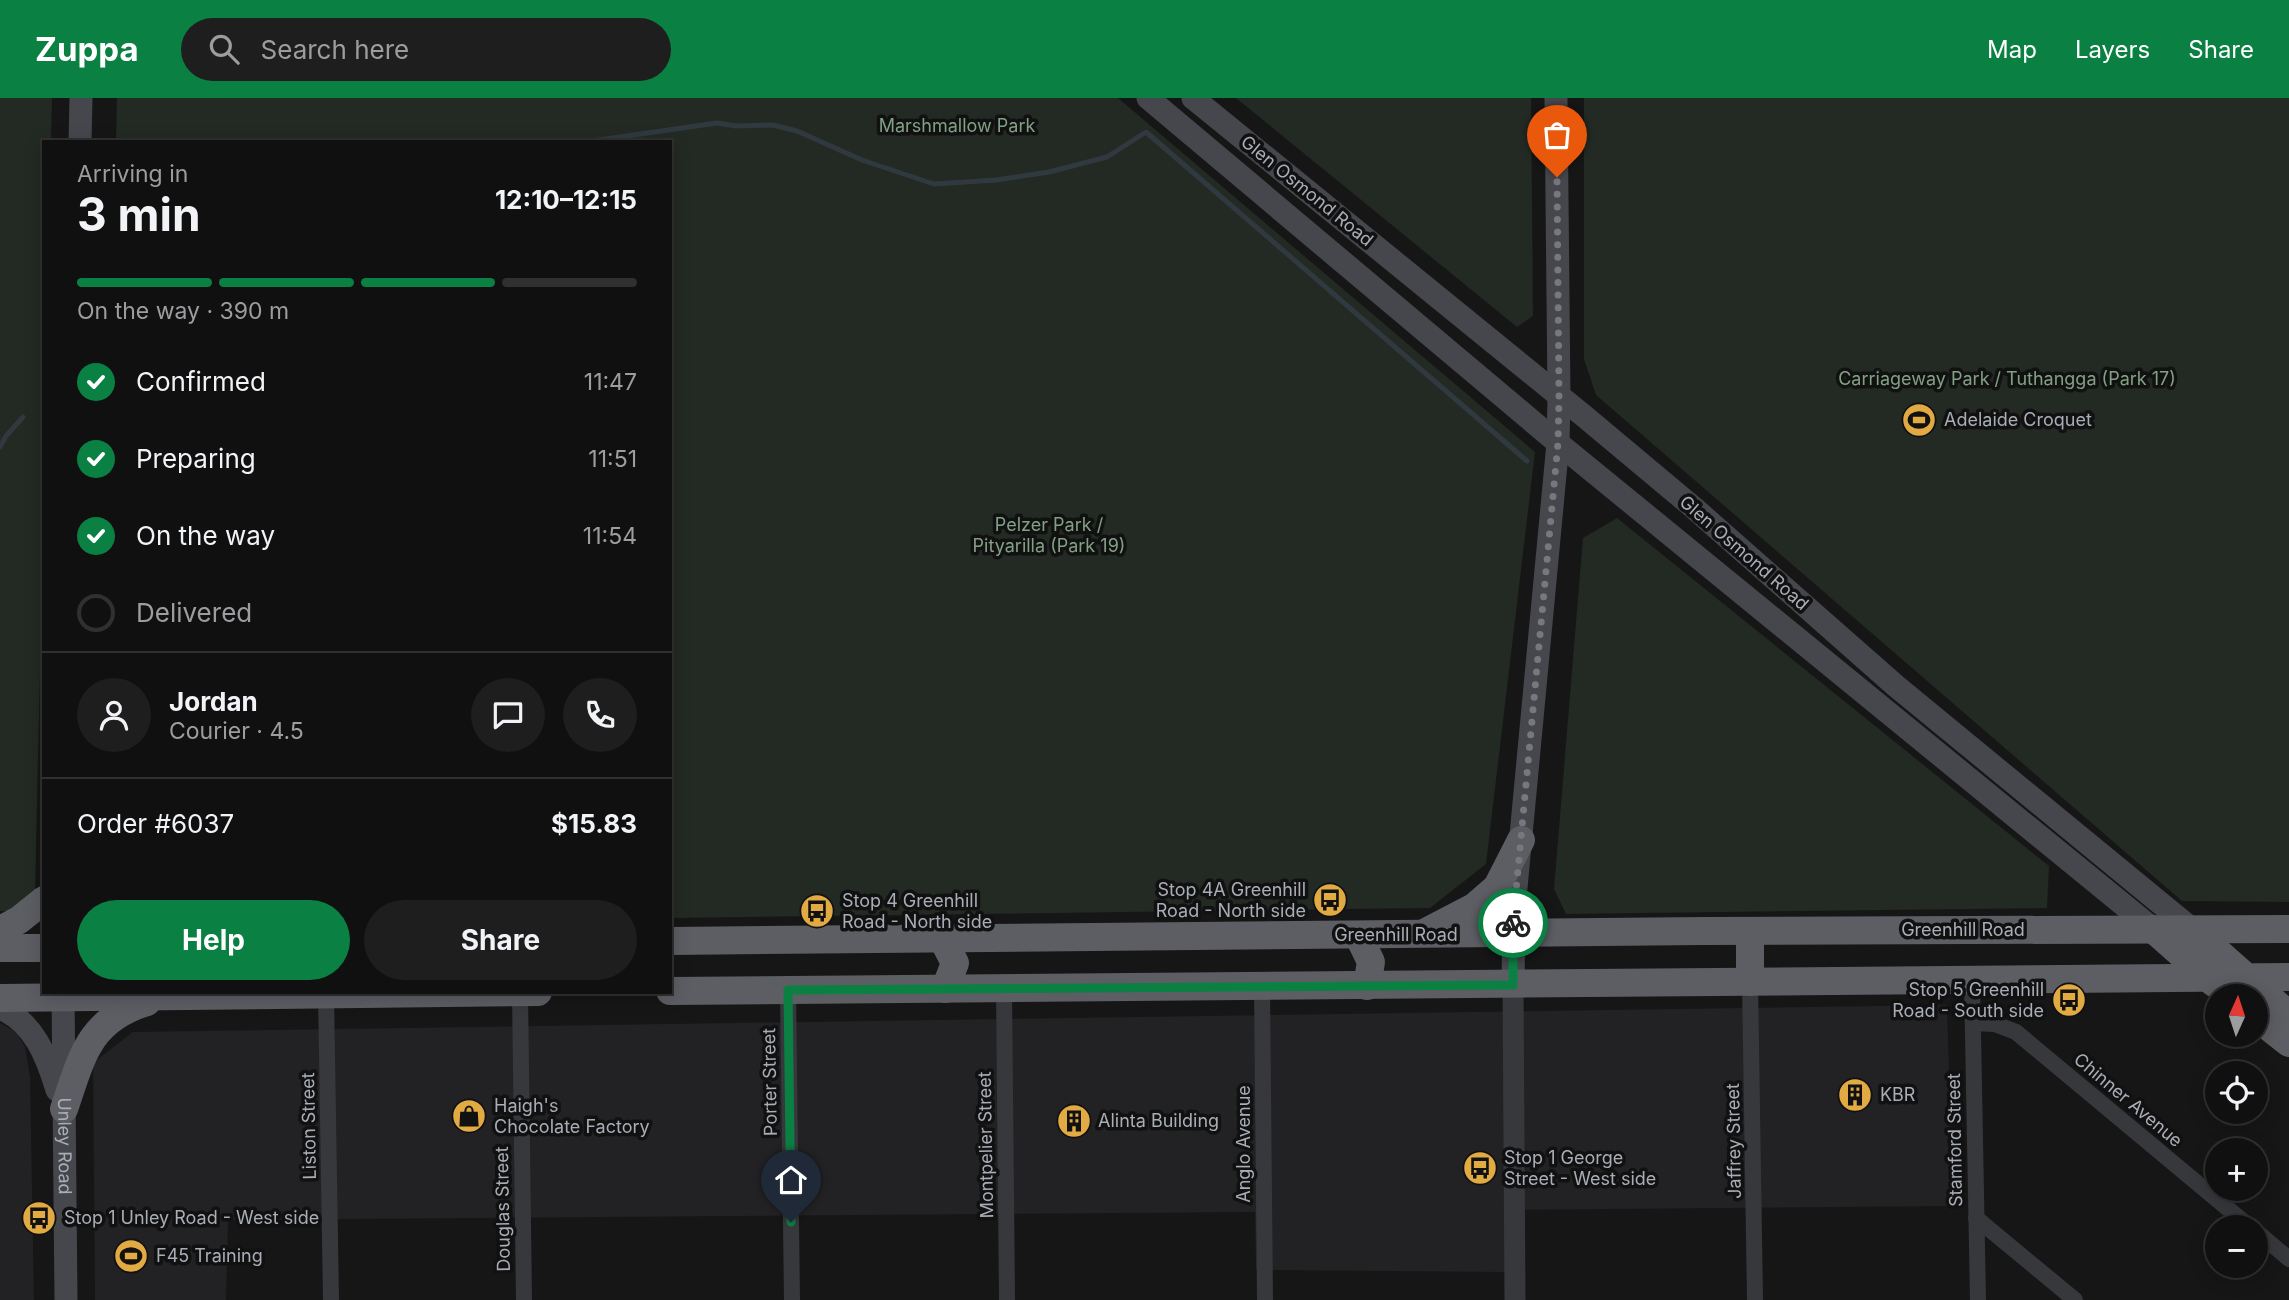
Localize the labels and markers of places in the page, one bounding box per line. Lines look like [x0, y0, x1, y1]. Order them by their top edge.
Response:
pin [1527, 105, 1587, 177]
sports icon: Adelaide Croquet [1900, 401, 1938, 439]
place label: Adelaide Croquet [1944, 409, 2092, 430]
place label: Stop 4A Greenhill Road - North side [1156, 879, 1306, 921]
bus stop icon: Stop 4A Greenhill Road - North side [1311, 881, 1349, 919]
place label: Stop 4 Greenhill Road - North side [842, 890, 992, 932]
bus stop icon: Stop 4 Greenhill Road - North side [798, 892, 836, 930]
place label: Stop 5 Greenhill Road - South side [1892, 979, 2044, 1021]
bus stop icon: Stop 5 Greenhill Road - South side [2050, 981, 2088, 1019]
building icon: KBR [1836, 1076, 1874, 1114]
place label: KBR [1880, 1084, 1916, 1105]
place label: Haigh's Chocolate Factory [494, 1095, 650, 1137]
shop icon: Haigh's Chocolate Factory [450, 1097, 488, 1135]
building icon: Alinta Building [1055, 1102, 1093, 1140]
place label: Alinta Building [1098, 1110, 1219, 1131]
place label: Stop 1 George Street - West side [1504, 1147, 1656, 1189]
bus stop icon: Stop 1 George Street - West side [1461, 1149, 1499, 1187]
pin [761, 1150, 821, 1222]
bus stop icon: Stop 1 Unley Road - West side [20, 1199, 58, 1237]
place label: Stop 1 Unley Road - West side [64, 1207, 319, 1228]
sports icon: F45 Training [112, 1237, 150, 1275]
place label: F45 Training [156, 1245, 263, 1266]

